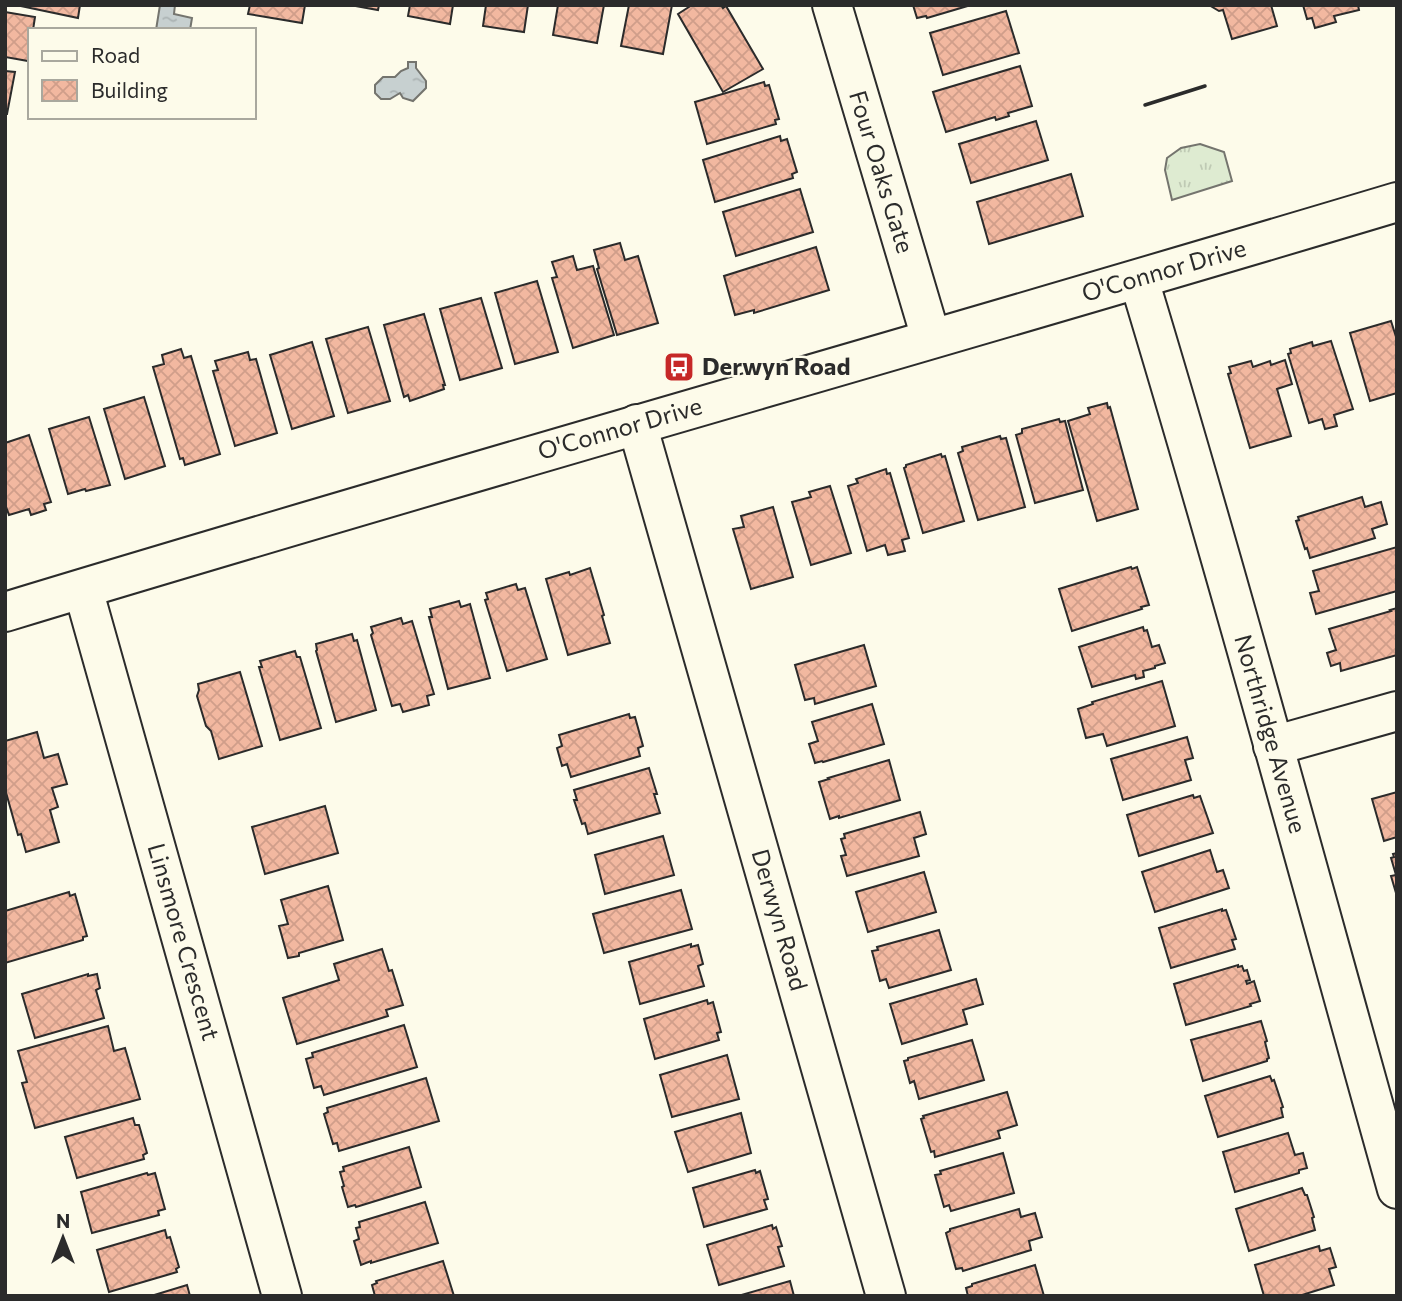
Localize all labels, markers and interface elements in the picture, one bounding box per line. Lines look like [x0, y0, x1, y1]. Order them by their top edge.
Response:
legend [28, 28, 256, 119]
text: Road [91, 42, 140, 67]
text: Building [91, 77, 168, 102]
street label: Four Oaks Gate [844, 87, 921, 256]
street label: O'Connor Drive [1078, 232, 1249, 307]
bus stop icon: Derwyn Road [662, 350, 696, 384]
place label: Derwyn Road [702, 351, 850, 380]
street label: O'Connor Drive [534, 390, 705, 465]
street label: Northridge Avenue [1229, 631, 1314, 836]
street label: Linsmore Crescent [142, 840, 226, 1044]
street label: Derwyn Road [746, 845, 814, 994]
north arrow [28, 1203, 98, 1273]
text: N [56, 1209, 70, 1232]

